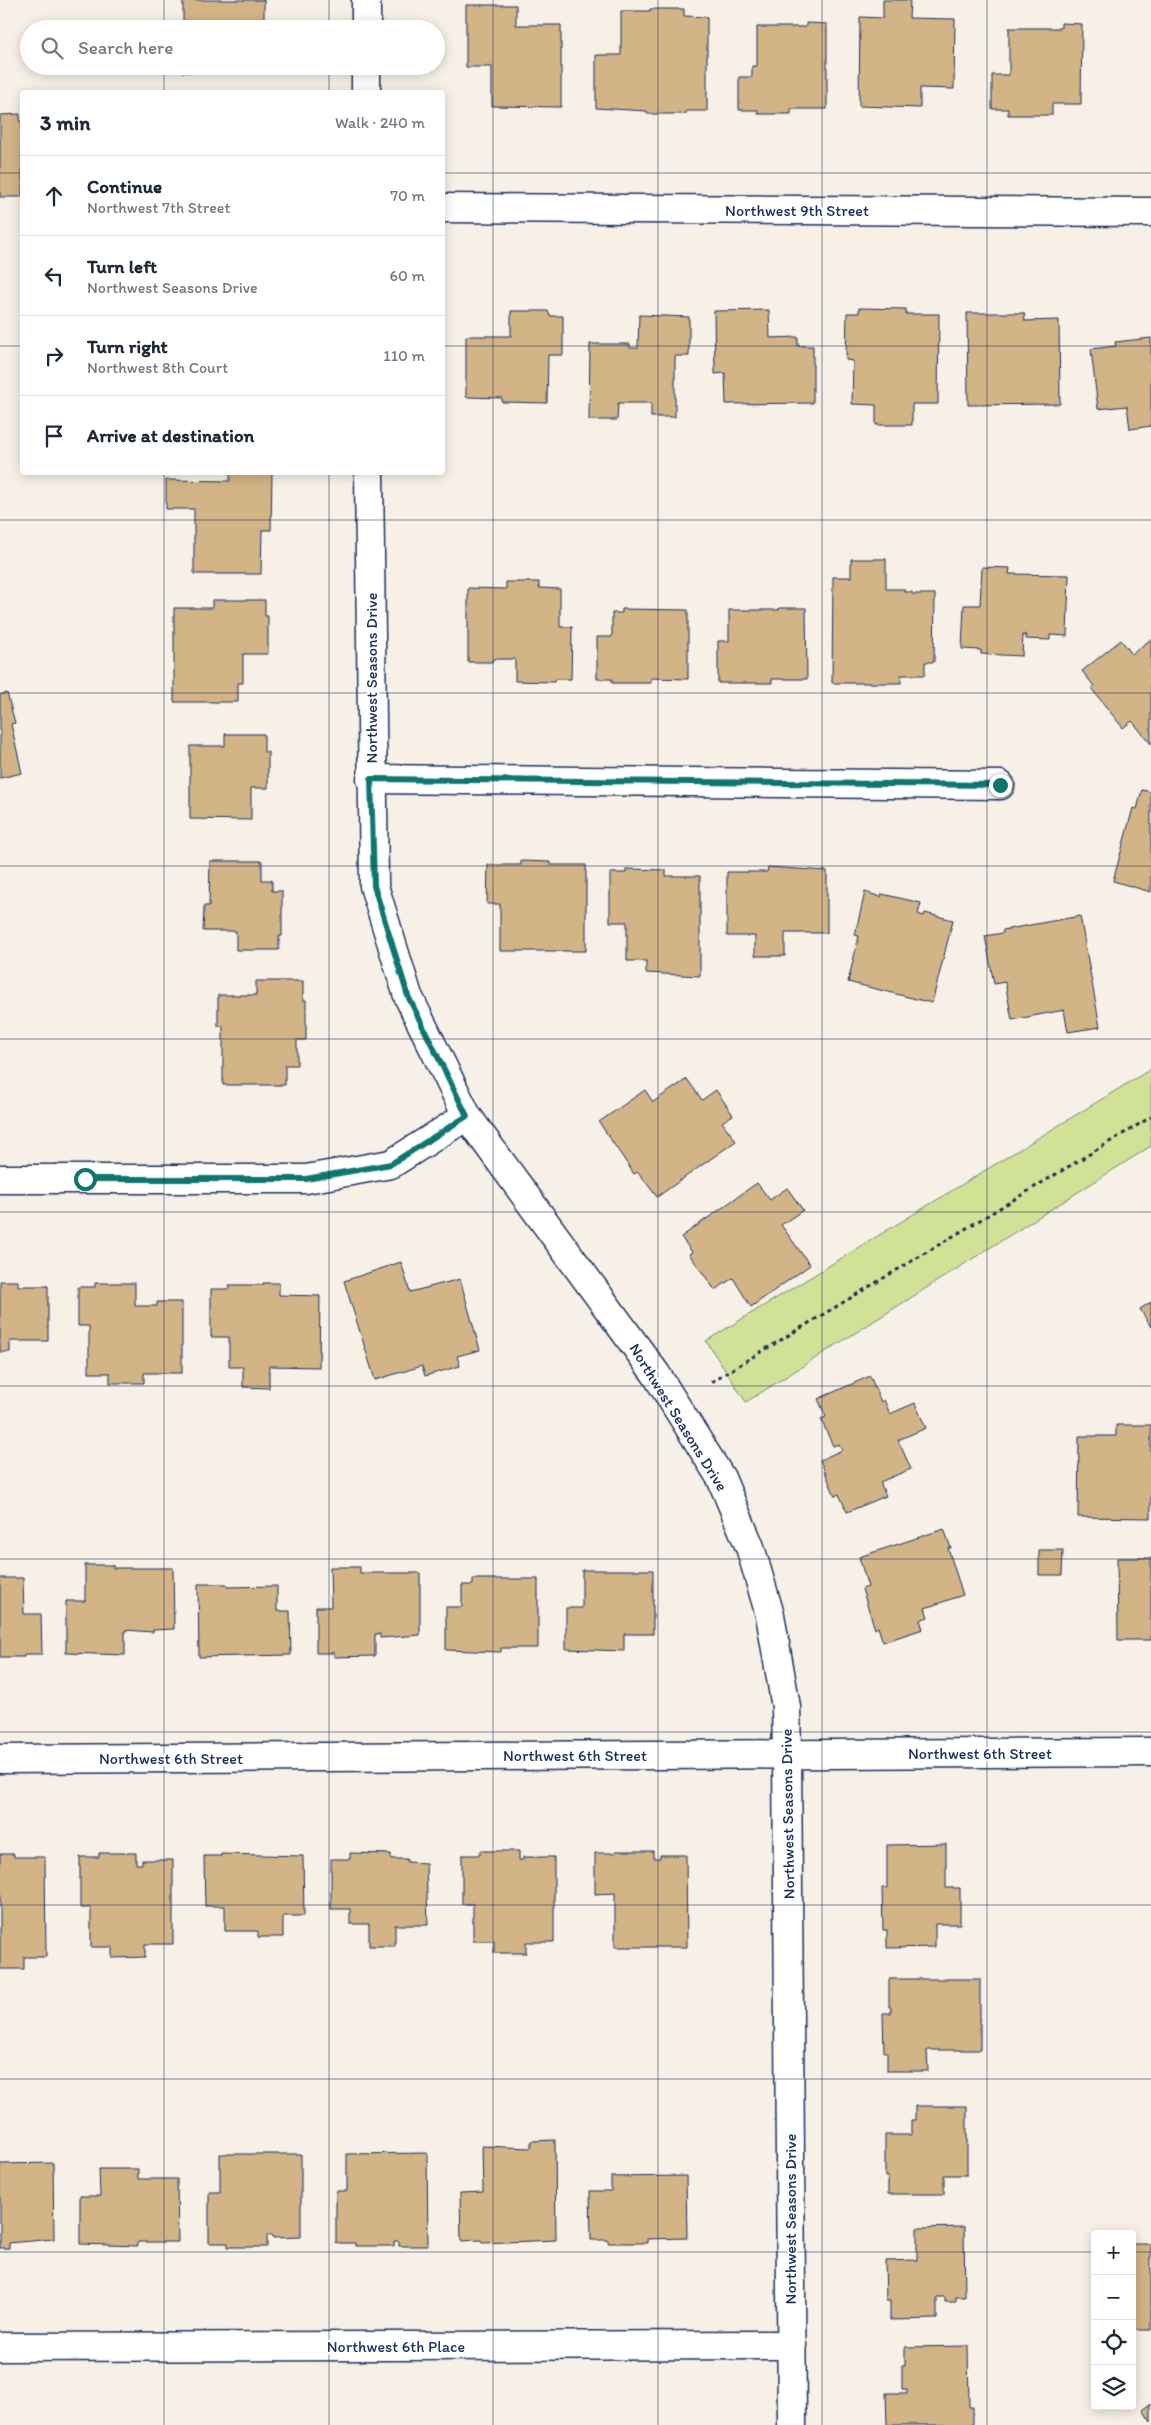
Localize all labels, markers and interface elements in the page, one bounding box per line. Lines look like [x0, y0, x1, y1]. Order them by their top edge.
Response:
search box [20, 20, 445, 75]
icon: search [38, 34, 66, 62]
text: Search here [78, 36, 173, 59]
text: 3 min [40, 110, 90, 135]
text: Walk · 240 m [335, 113, 425, 132]
text: Continue [87, 175, 162, 198]
icon: ahead [40, 182, 68, 210]
text: 70 m [390, 186, 425, 205]
text: Northwest 7th Street [87, 198, 230, 217]
street label: Northwest 9th Street [725, 201, 869, 220]
text: Turn left [87, 255, 157, 278]
icon: left [40, 262, 68, 290]
text: 60 m [390, 266, 425, 285]
text: Northwest Seasons Drive [87, 278, 258, 297]
text: Turn right [87, 335, 168, 358]
icon: right [40, 342, 68, 370]
text: 110 m [383, 346, 425, 365]
text: Northwest 8th Court [87, 358, 228, 377]
icon: arrive [40, 422, 68, 450]
text: Arrive at destination [87, 424, 254, 447]
street label: Northwest Seasons Drive [362, 593, 381, 763]
route end [989, 774, 1012, 797]
route start [74, 1168, 97, 1191]
street label: Northwest Seasons Drive [625, 1340, 732, 1495]
street label: Northwest Seasons Drive [777, 1728, 798, 1900]
street label: Northwest 6th Street [908, 1744, 1052, 1763]
street label: Northwest 6th Street [503, 1746, 647, 1765]
street label: Northwest 6th Street [99, 1749, 243, 1768]
street label: Northwest Seasons Drive [781, 2134, 800, 2304]
map controls [1091, 2230, 1136, 2410]
button: + [1091, 2230, 1136, 2275]
button: − [1091, 2275, 1136, 2320]
button: locate [1091, 2320, 1136, 2365]
street label: Northwest 6th Place [327, 2337, 465, 2356]
button: layers [1091, 2365, 1136, 2410]

